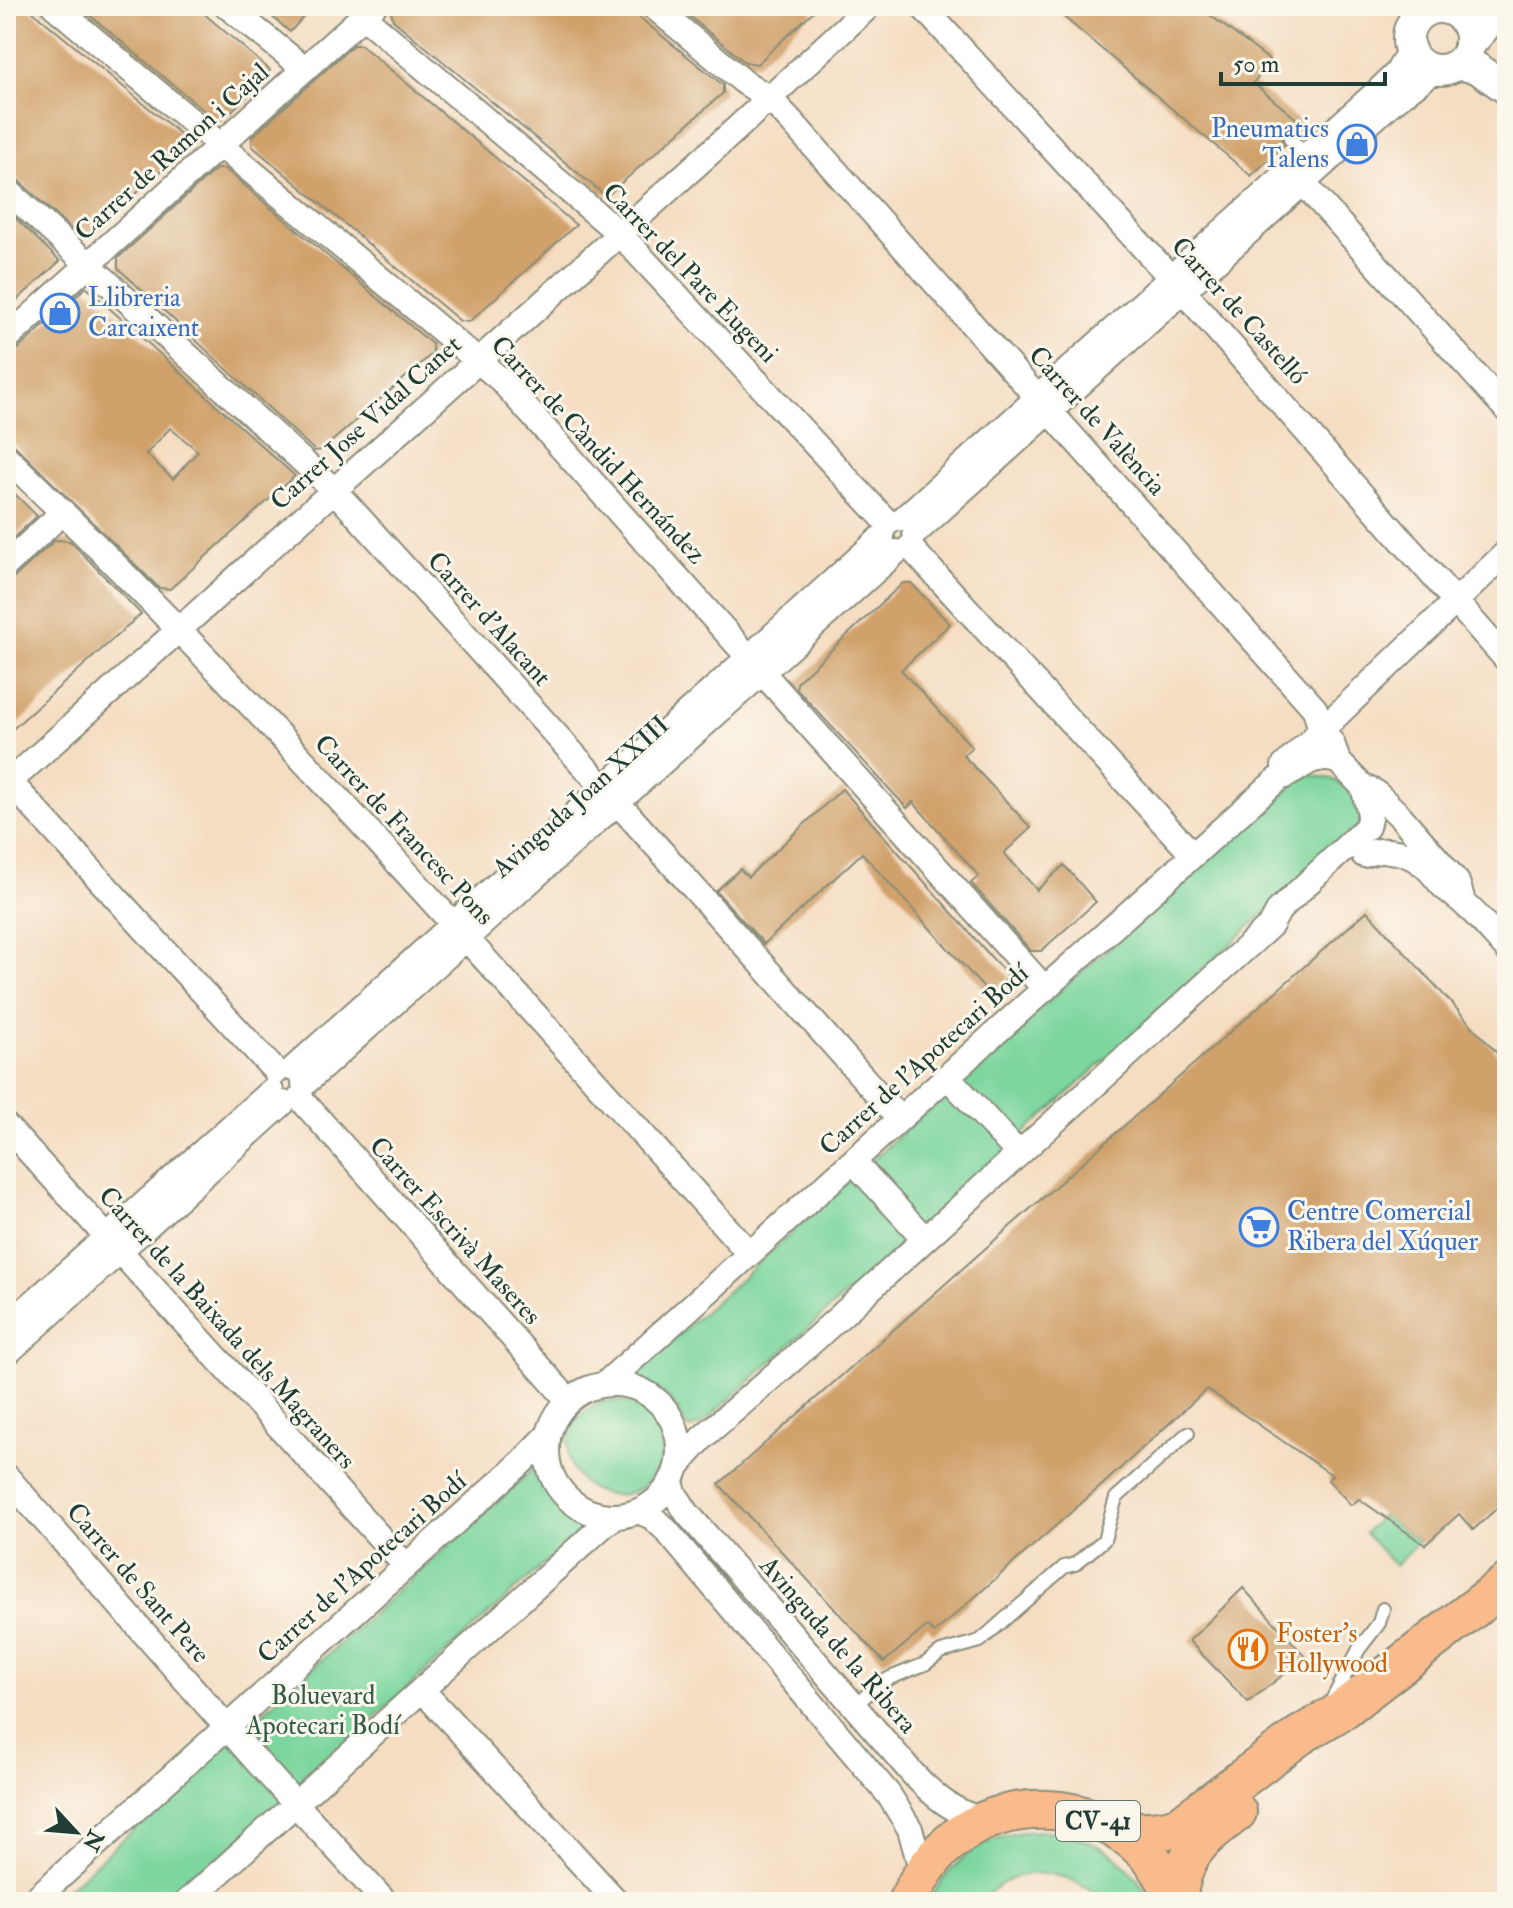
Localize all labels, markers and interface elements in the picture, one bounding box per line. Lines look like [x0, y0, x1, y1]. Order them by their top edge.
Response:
scale bar [1221, 36, 1385, 86]
text: 50 m [1233, 49, 1280, 80]
street label: Carrer de Ramon i Cajal [68, 56, 276, 248]
place label: Pneumatics Talens [1211, 113, 1329, 175]
shop icon: Pneumatics Talens [1336, 123, 1378, 165]
street label: Carrer del Pare Eugeni [596, 176, 784, 370]
street label: Carrer de Castelló [1164, 231, 1314, 391]
place label: Llibreria Carcaixent [88, 282, 199, 344]
shop icon: Llibreria Carcaixent [39, 292, 81, 334]
street label: Carrer Jose Vidal Canet [264, 329, 468, 517]
street label: Carrer de Càndid Hernández [484, 329, 712, 571]
street label: Carrer de València [1022, 340, 1173, 502]
street label: Carrer d'Alacant [420, 545, 558, 693]
street label: Avinguda Joan XXIII [485, 709, 676, 885]
street label: Carrer de Francesc Pons [307, 728, 501, 932]
street label: Carrer de l'Apotecari Bodí [813, 956, 1037, 1163]
street label: Carrer Escrivà Maseres [362, 1130, 548, 1332]
street label: Carrer de la Baixada dels Magraners [92, 1180, 362, 1476]
place label: Centre Comercial Ribera del Xúquer [1287, 1196, 1478, 1258]
supermarket icon: Centre Comercial Ribera del Xúquer [1238, 1206, 1280, 1248]
street label: Carrer de l'Apotecari Bodí [251, 1464, 475, 1671]
street label: Carrer de Sant Pere [60, 1496, 217, 1670]
street label: Avinguda de la Ribera [752, 1549, 924, 1740]
place label: Foster's Hollywood [1276, 1618, 1388, 1680]
restaurant icon: Foster's Hollywood [1227, 1628, 1269, 1670]
park label: Boluevard Apotecari Bodí [245, 1680, 402, 1743]
north arrow [36, 1792, 116, 1872]
road number: CV-41 [1056, 1801, 1140, 1841]
text: N [76, 1824, 110, 1856]

